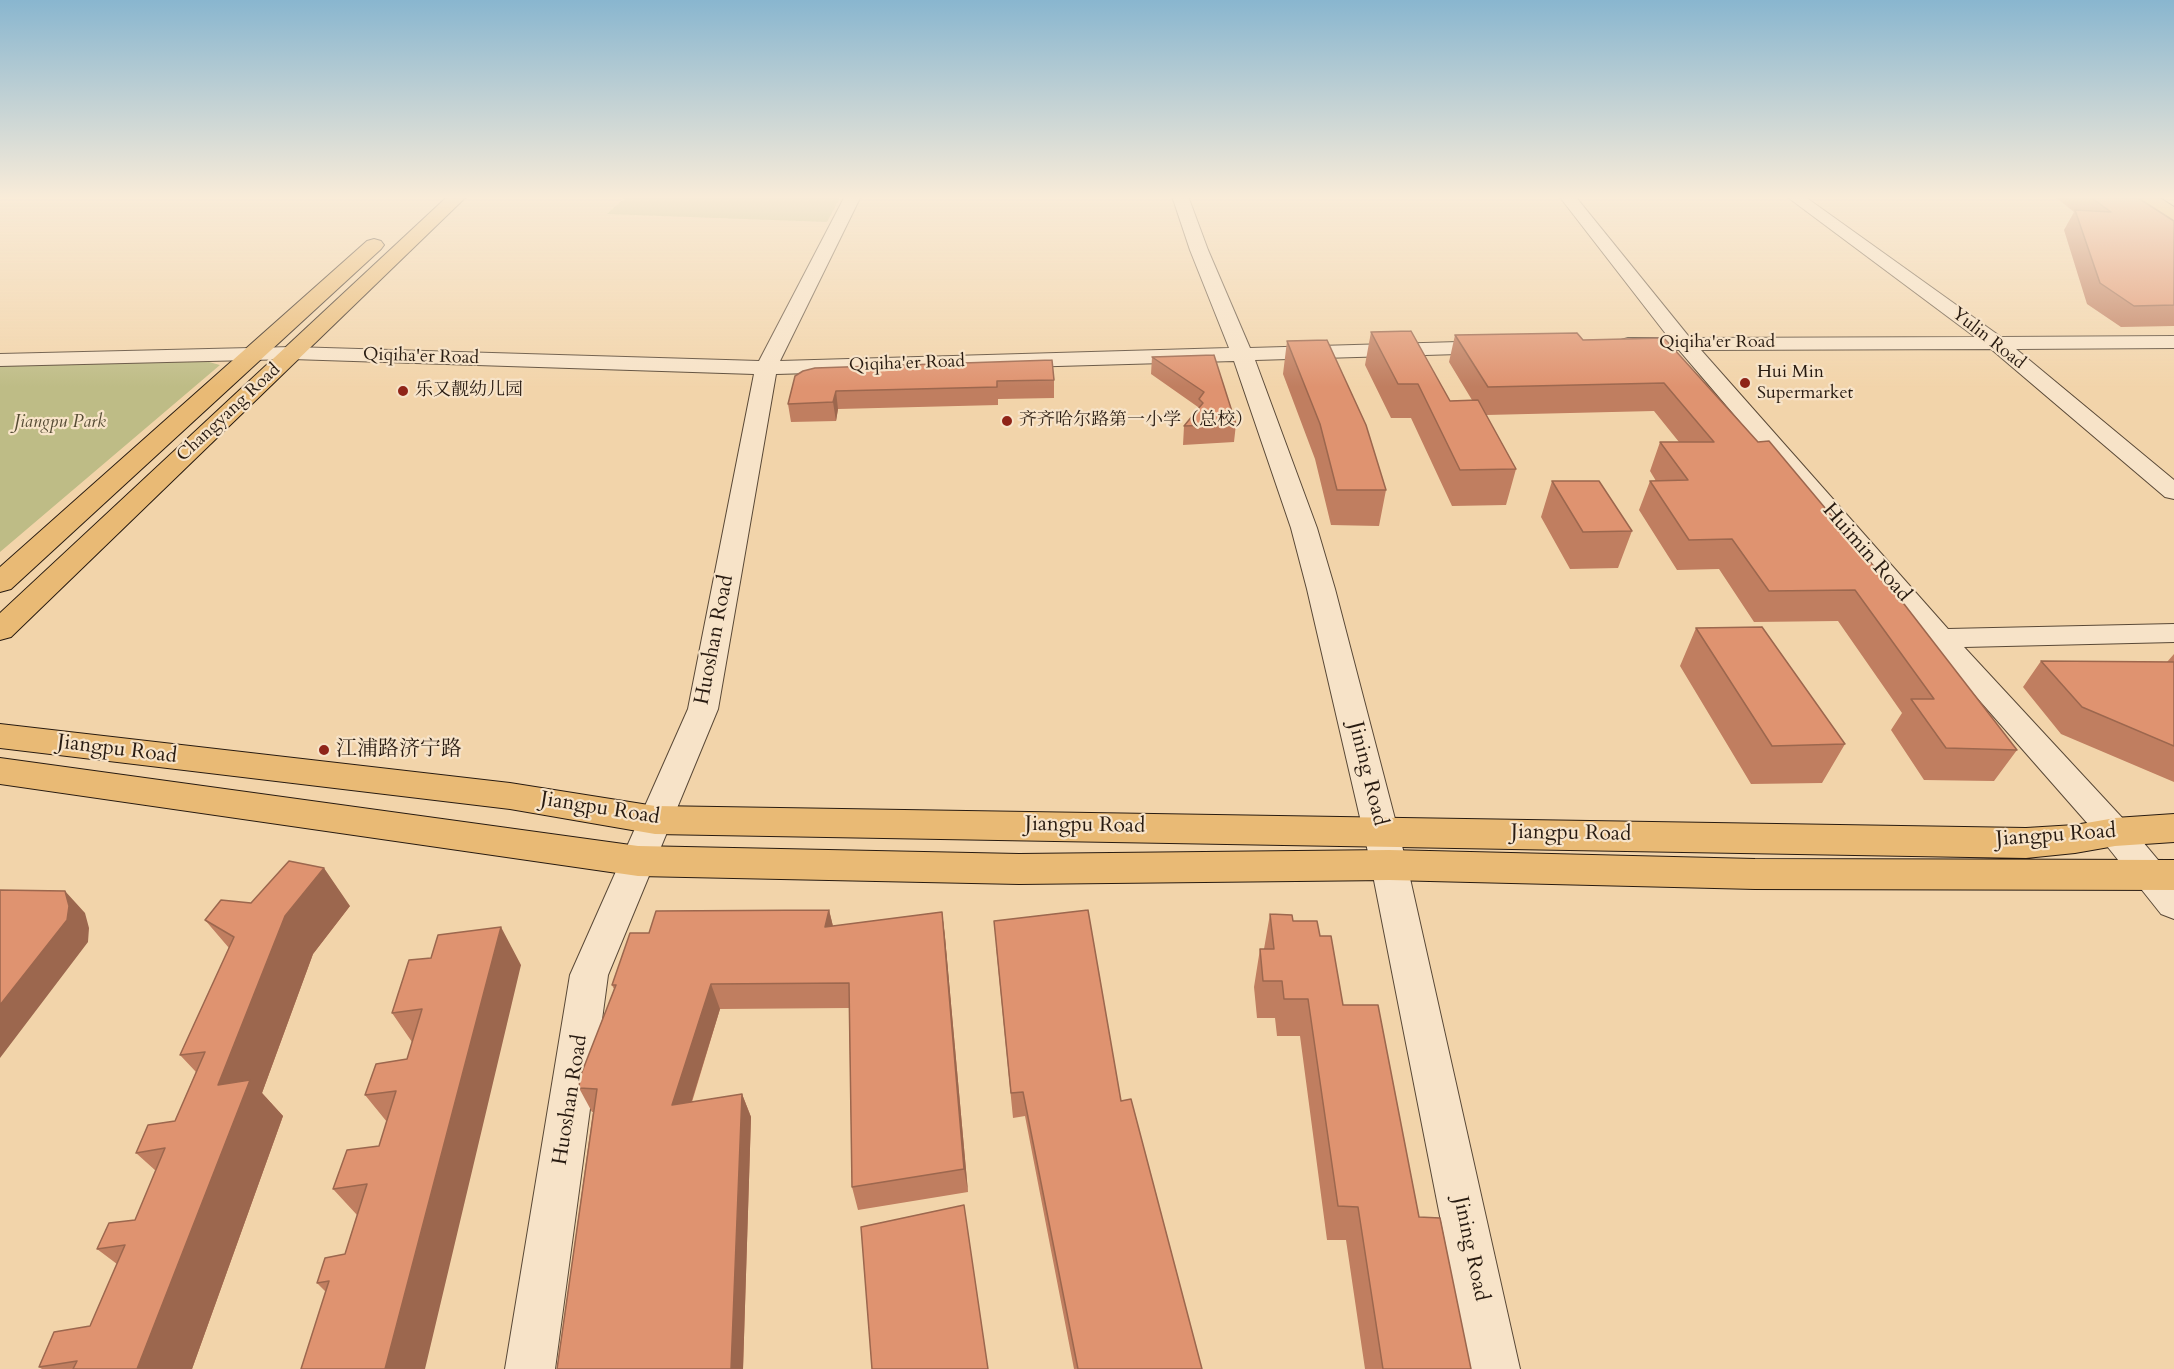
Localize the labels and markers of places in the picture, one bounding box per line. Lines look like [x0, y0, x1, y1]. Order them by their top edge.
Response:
place label: Hui Min Supermarket [1757, 362, 1853, 404]
marker: Hui Min Supermarket [1738, 376, 1752, 390]
place label: 乐又靓幼儿园 [415, 380, 523, 402]
marker: 乐又靓幼儿园 [396, 384, 410, 398]
place label: 齐齐哈尔路第一小学（总校） [1019, 410, 1253, 432]
marker: 齐齐哈尔路第一小学（总校） [1000, 414, 1014, 428]
place label: 江浦路济宁路 [336, 737, 462, 763]
marker: 江浦路济宁路 [317, 743, 331, 757]

